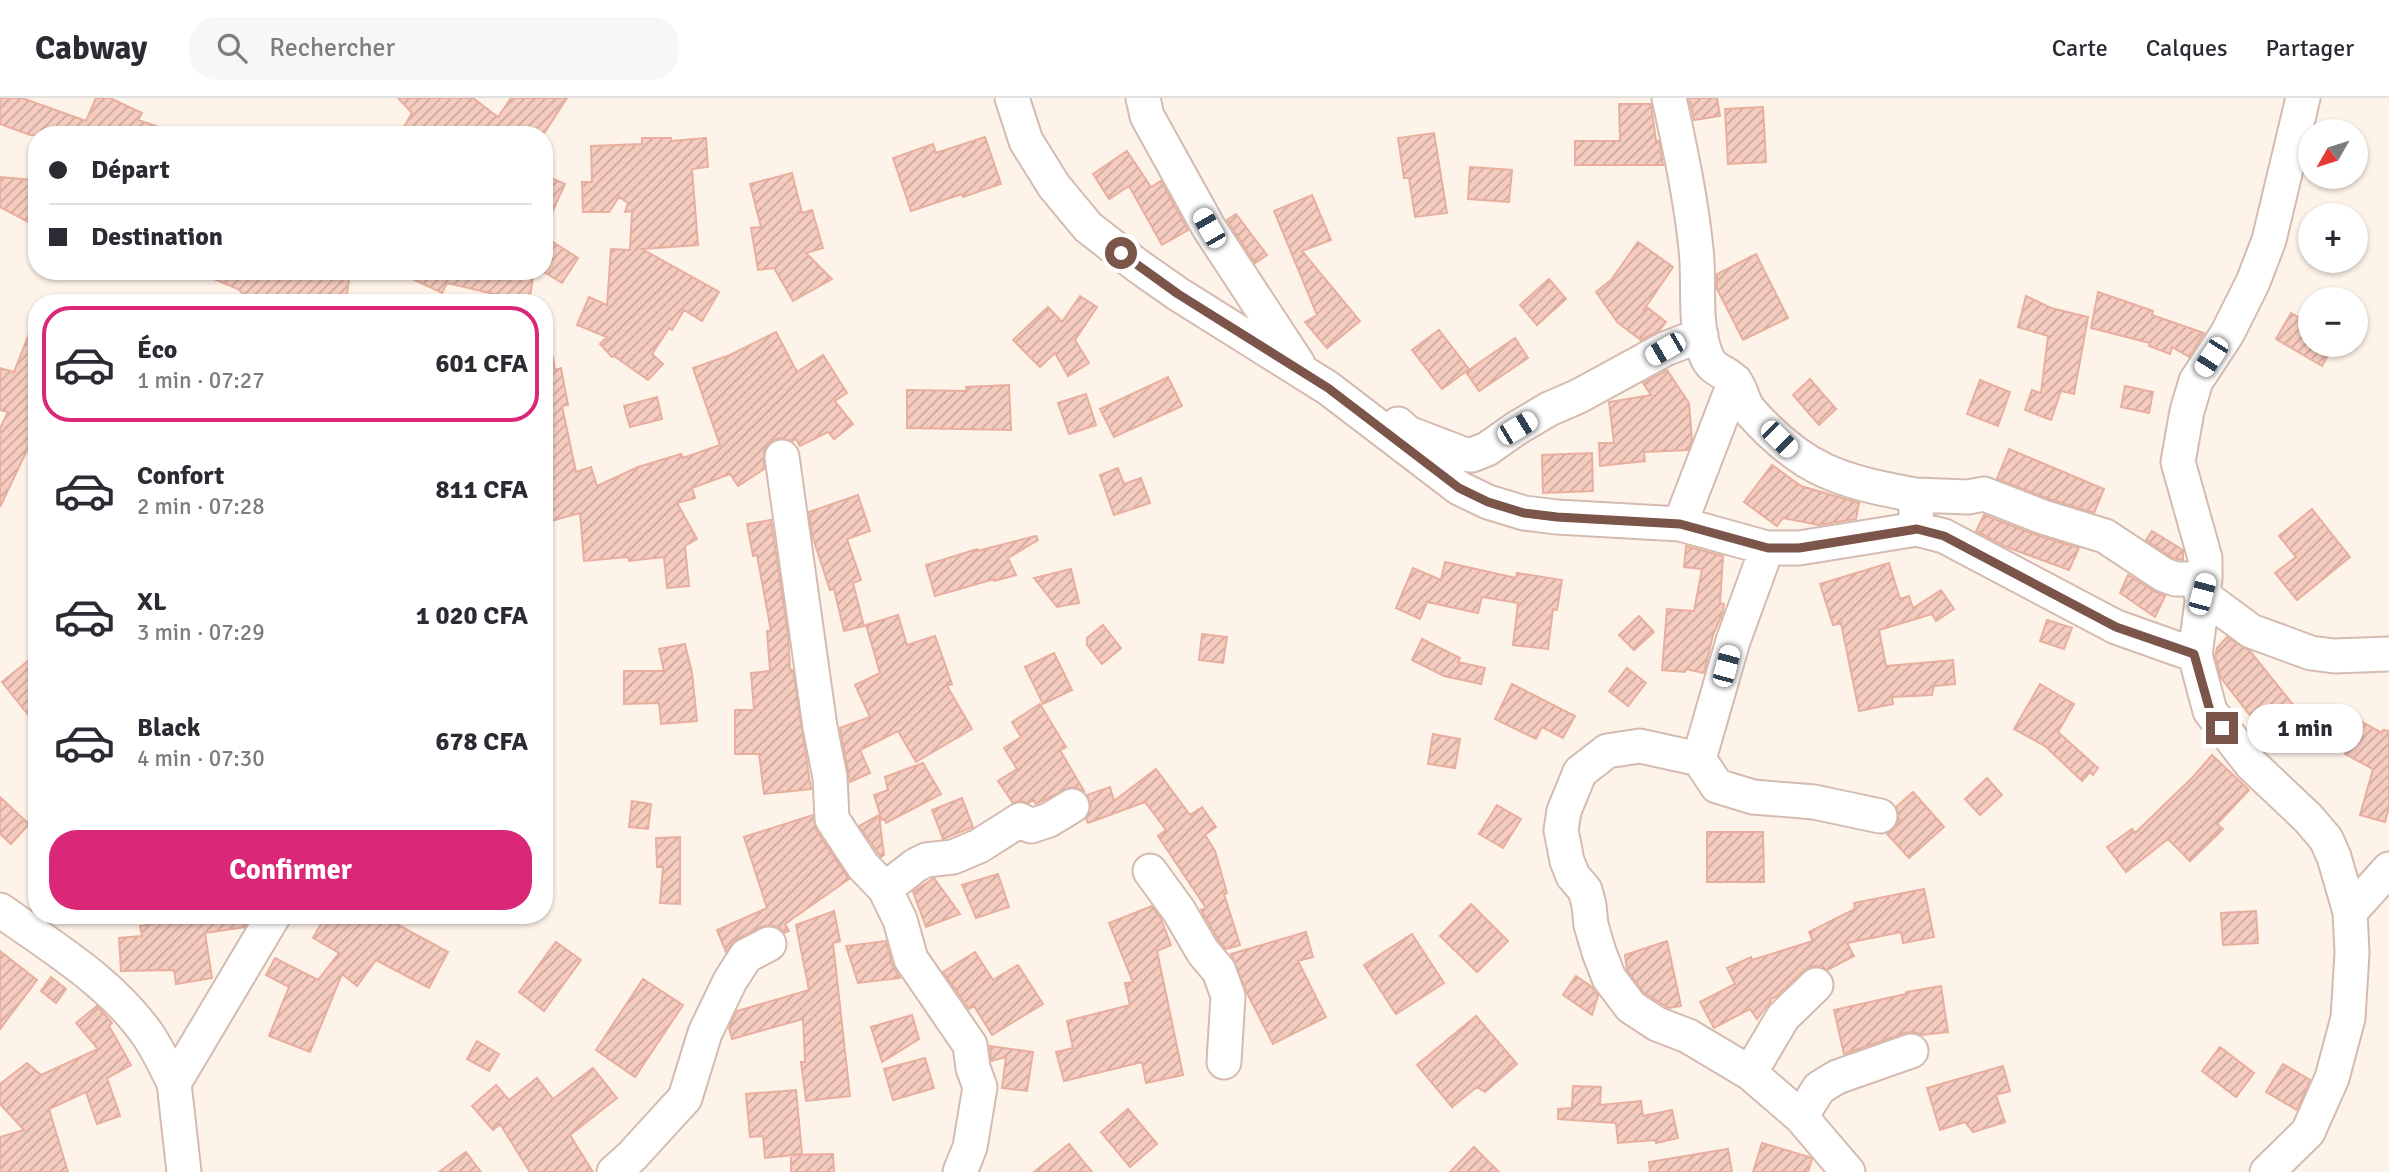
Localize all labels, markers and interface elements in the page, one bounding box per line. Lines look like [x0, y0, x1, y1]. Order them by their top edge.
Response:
search box [189, 17, 679, 80]
text: Cabway [35, 28, 147, 69]
icon: search [213, 29, 251, 67]
text: Rechercher [269, 32, 395, 64]
text: Carte [2052, 33, 2108, 63]
text: Calques [2146, 33, 2227, 63]
text: Partager [2265, 33, 2354, 63]
north arrow [2298, 119, 2368, 189]
map controls [2298, 119, 2368, 357]
text: Départ [91, 154, 170, 186]
button: + [2298, 203, 2368, 273]
car [1190, 205, 1229, 251]
text: Destination [91, 221, 223, 253]
route start [1105, 237, 1137, 269]
button: − [2298, 287, 2368, 357]
car [1642, 329, 1689, 369]
icon: car [53, 333, 116, 396]
text: Éco [137, 334, 177, 366]
car [2191, 334, 2232, 380]
text: 601 CFA [436, 348, 528, 380]
text: 1 min · 07:27 [137, 366, 265, 395]
car [1494, 408, 1541, 448]
car [1757, 417, 1802, 461]
icon: car [53, 459, 116, 522]
text: Confort [137, 460, 224, 492]
text: 811 CFA [436, 474, 528, 506]
text: 2 min · 07:28 [137, 492, 265, 521]
car [2187, 571, 2218, 617]
icon: car [53, 585, 116, 648]
text: XL [137, 586, 167, 618]
text: 1 020 CFA [416, 600, 528, 632]
text: 3 min · 07:29 [137, 618, 265, 647]
car [1711, 643, 1742, 689]
callout: 1 min [2246, 704, 2362, 752]
icon: car [53, 711, 116, 774]
text: Black [137, 712, 200, 744]
route end [2206, 712, 2238, 744]
text: 1 min [2277, 714, 2333, 743]
text: 678 CFA [436, 726, 528, 758]
text: 4 min · 07:30 [137, 744, 265, 773]
button: Confirmer [49, 830, 532, 910]

